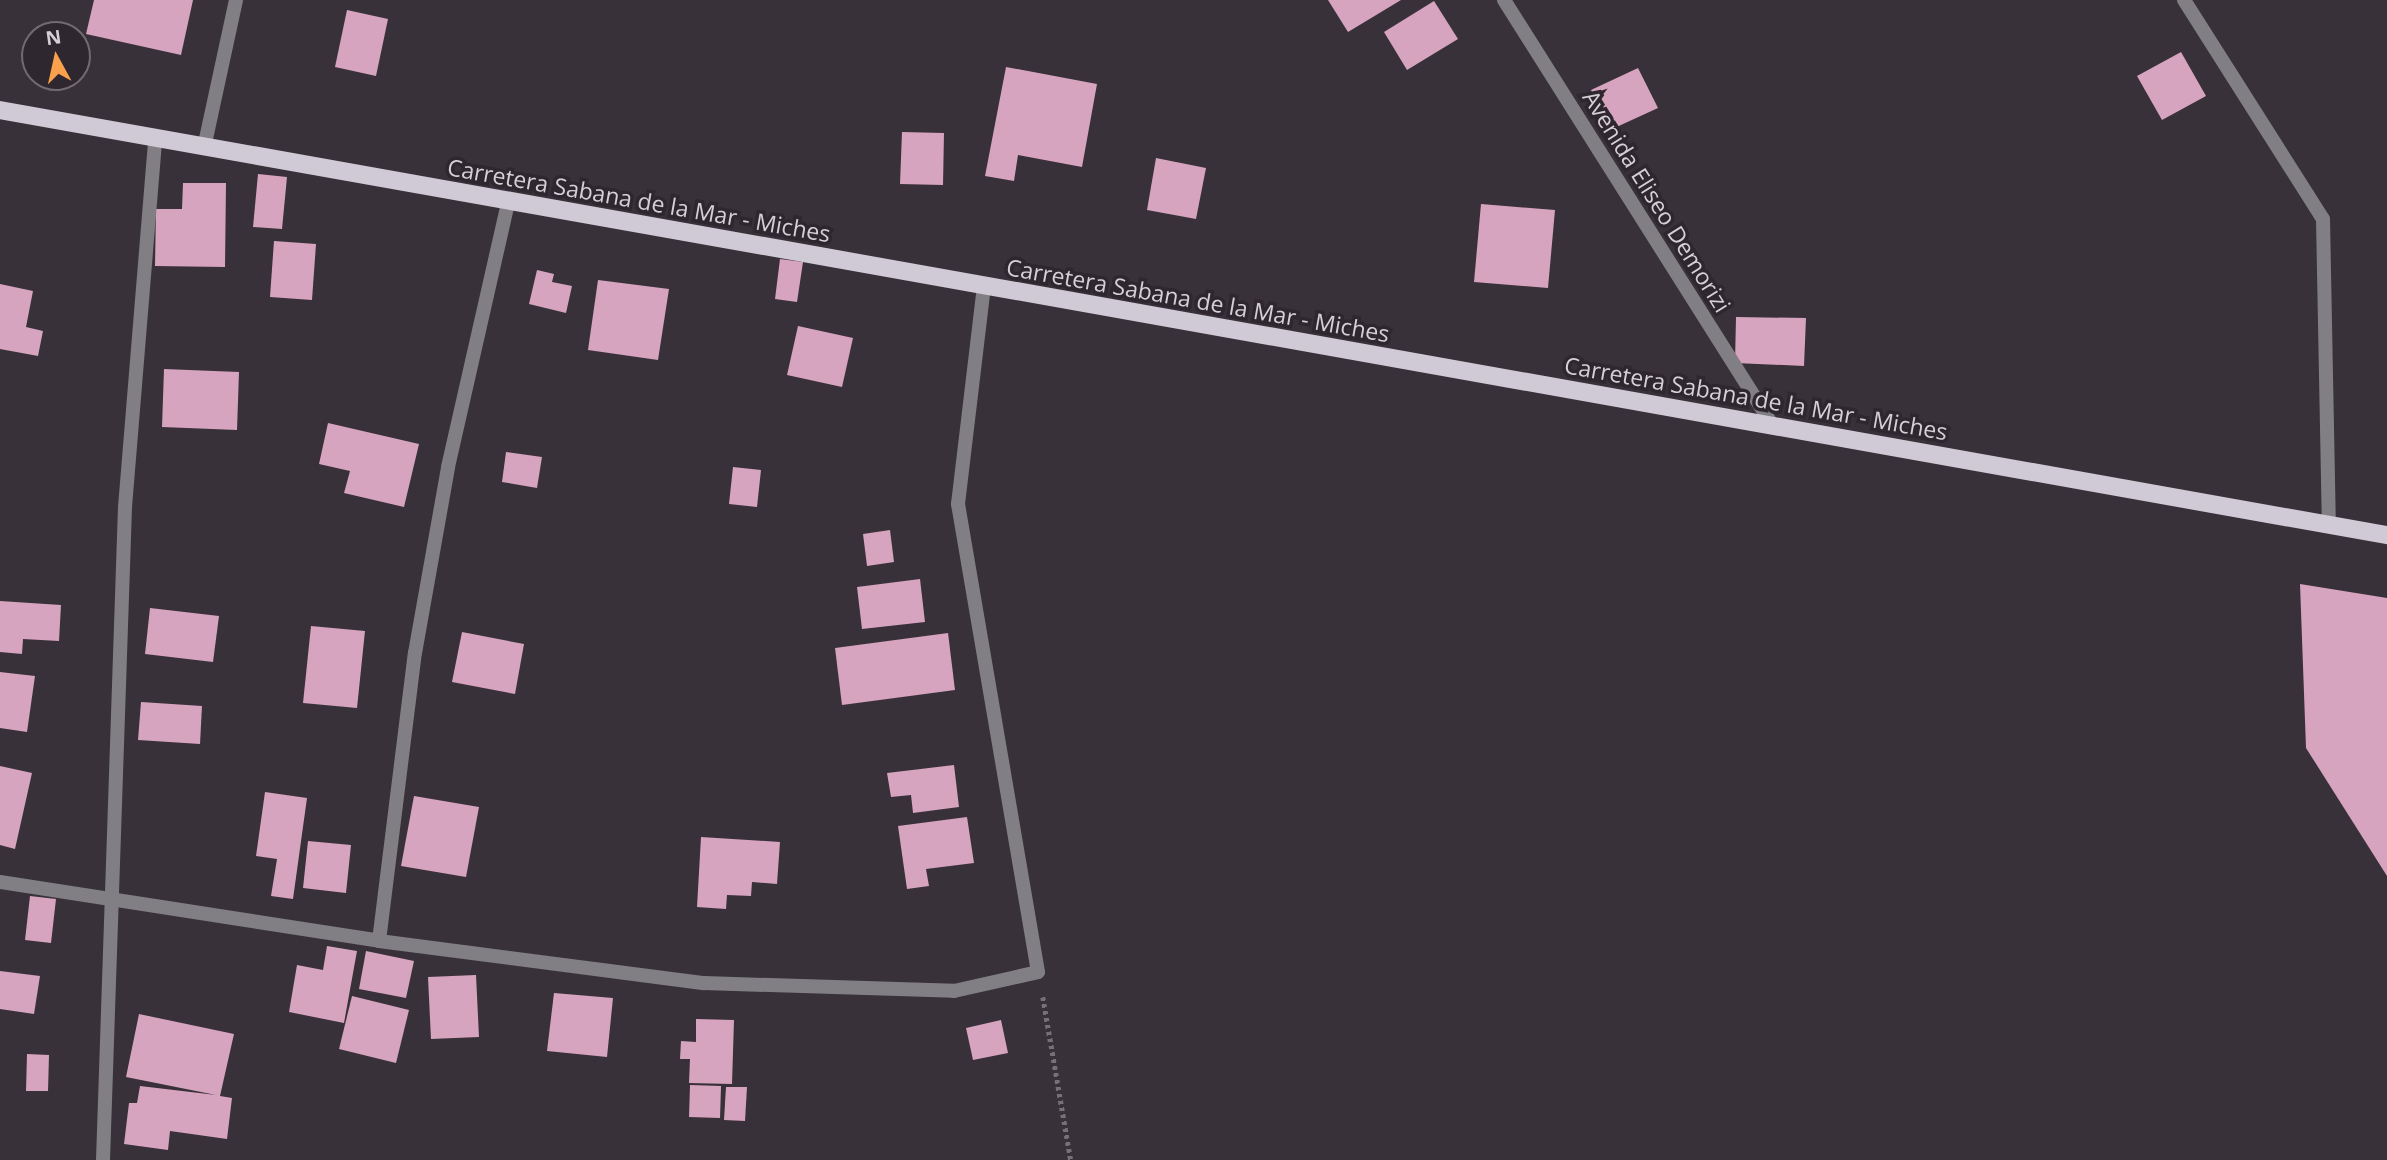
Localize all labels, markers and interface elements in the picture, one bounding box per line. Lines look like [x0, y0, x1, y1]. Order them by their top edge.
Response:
north arrow [21, 21, 91, 91]
text: N [44, 23, 63, 51]
street label: Avenida Eliseo Demorizi [1577, 85, 1737, 317]
street label: Carretera Sabana de la Mar - Miches [445, 153, 833, 247]
street label: Carretera Sabana de la Mar - Miches [1004, 253, 1392, 347]
street label: Carretera Sabana de la Mar - Miches [1562, 351, 1950, 445]

